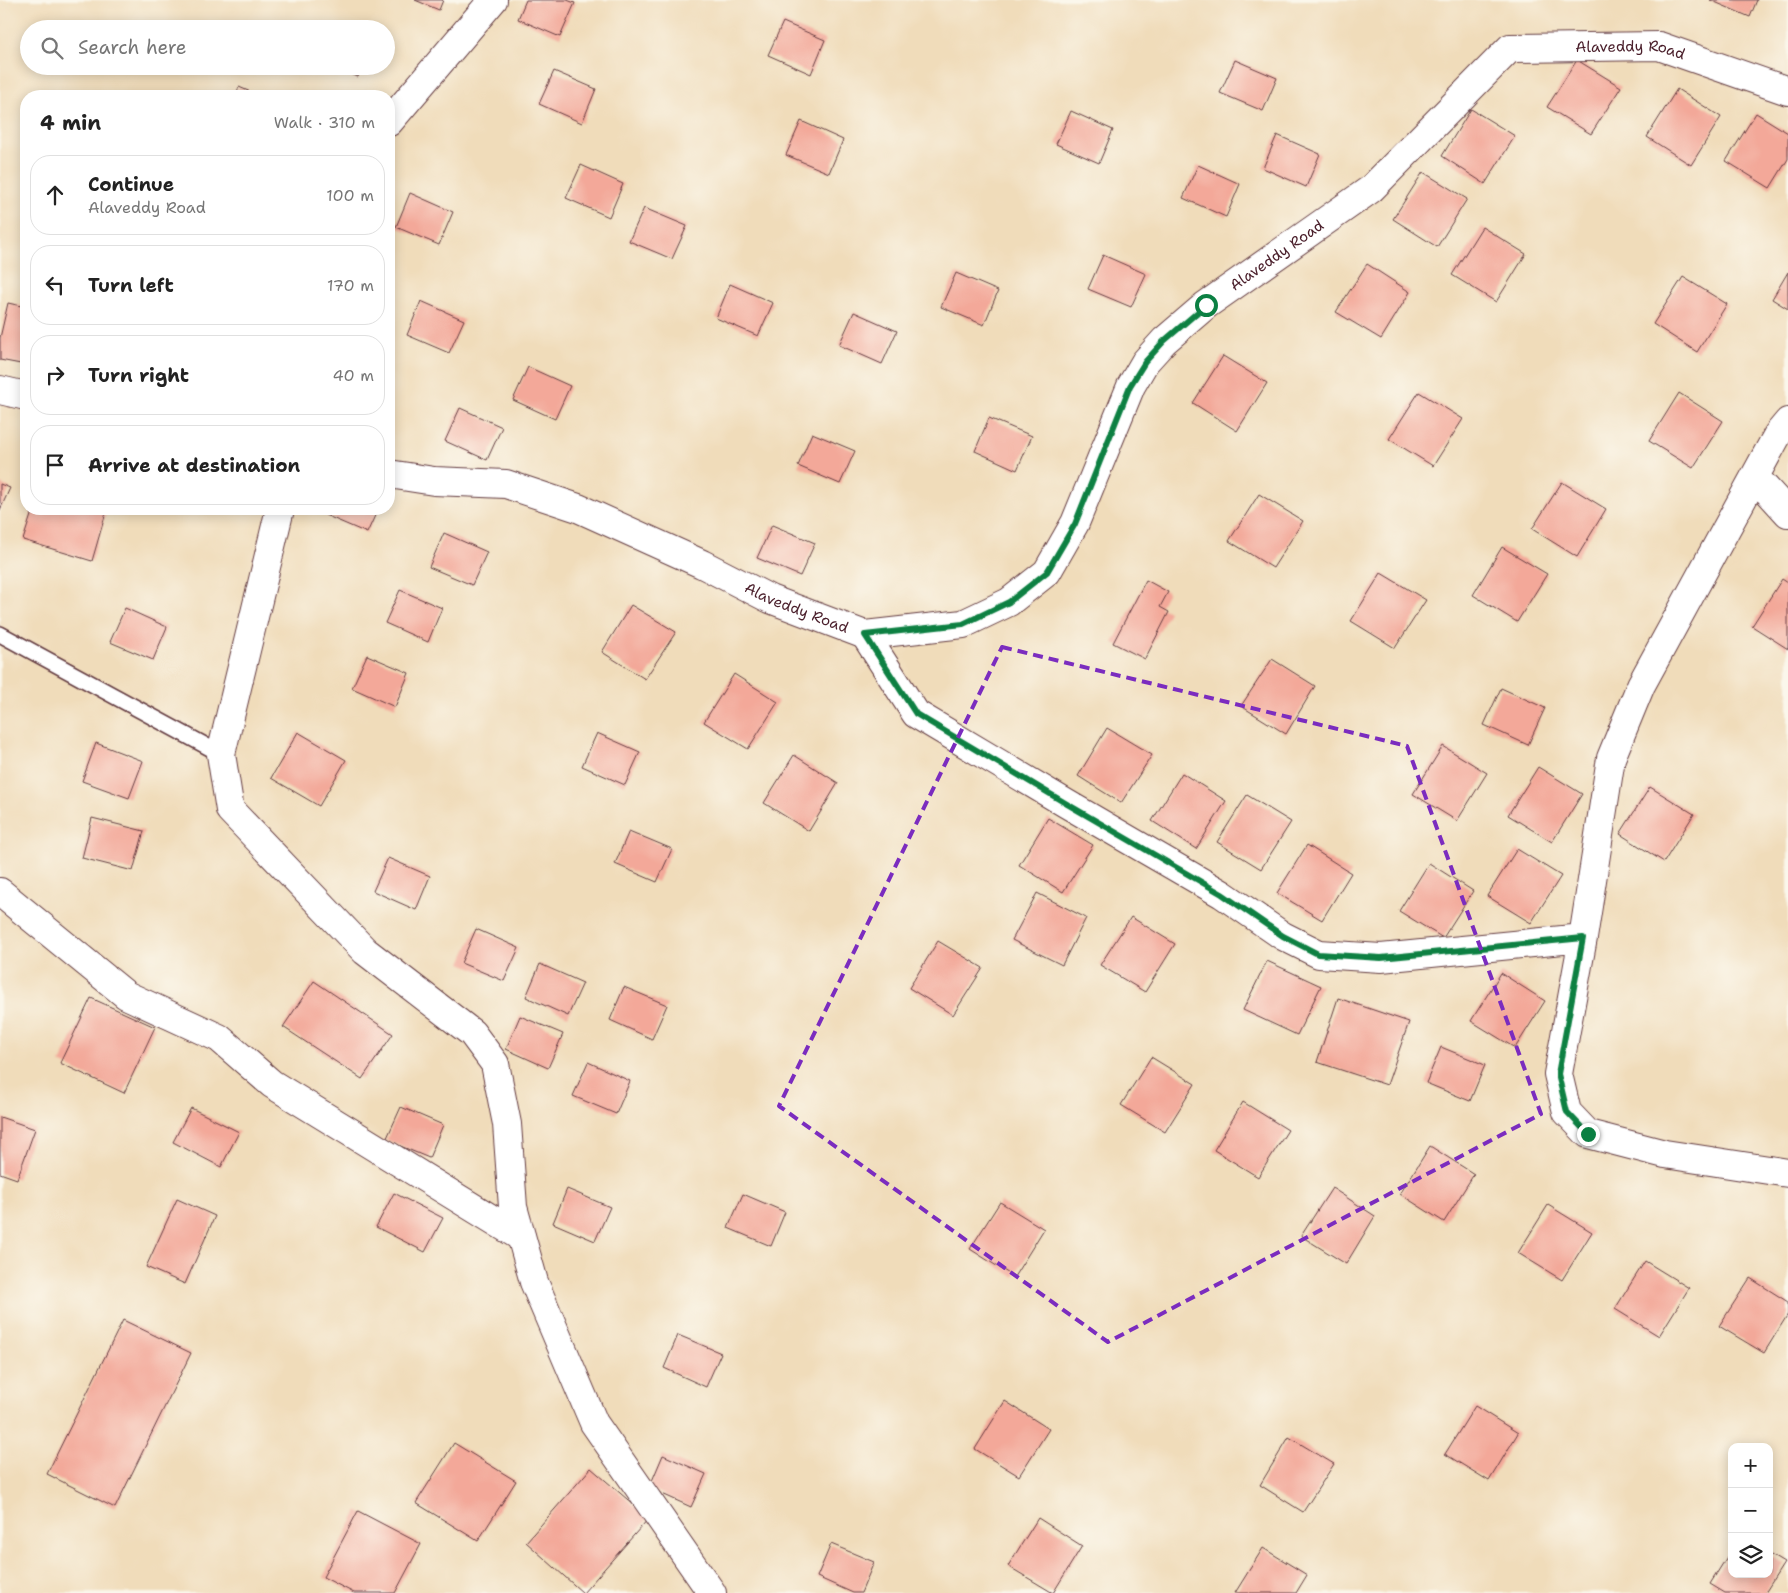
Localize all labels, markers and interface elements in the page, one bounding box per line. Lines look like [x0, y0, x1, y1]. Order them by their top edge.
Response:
search box [20, 20, 395, 75]
icon: search [38, 34, 66, 62]
text: Search here [78, 35, 187, 60]
street label: Alaveddy Road [1575, 36, 1688, 65]
text: 4 min [40, 109, 101, 137]
text: Walk · 310 m [274, 112, 375, 133]
text: Continue [88, 172, 174, 197]
icon: ahead [41, 181, 69, 209]
text: 100 m [326, 185, 374, 206]
text: Alaveddy Road [88, 197, 206, 218]
street label: Alaveddy Road [1226, 215, 1328, 295]
icon: left [41, 271, 69, 299]
text: Turn left [88, 273, 174, 298]
text: 170 m [327, 275, 374, 296]
route start [1195, 294, 1218, 317]
icon: right [41, 361, 69, 389]
text: Turn right [88, 363, 189, 388]
text: 40 m [332, 365, 374, 386]
icon: arrive [41, 451, 69, 479]
text: Arrive at destination [88, 453, 300, 478]
street label: Alaveddy Road [741, 578, 852, 638]
route end [1577, 1123, 1600, 1146]
map controls [1728, 1443, 1773, 1578]
button: + [1728, 1443, 1773, 1488]
button: − [1728, 1488, 1773, 1533]
button: layers [1728, 1533, 1773, 1578]

